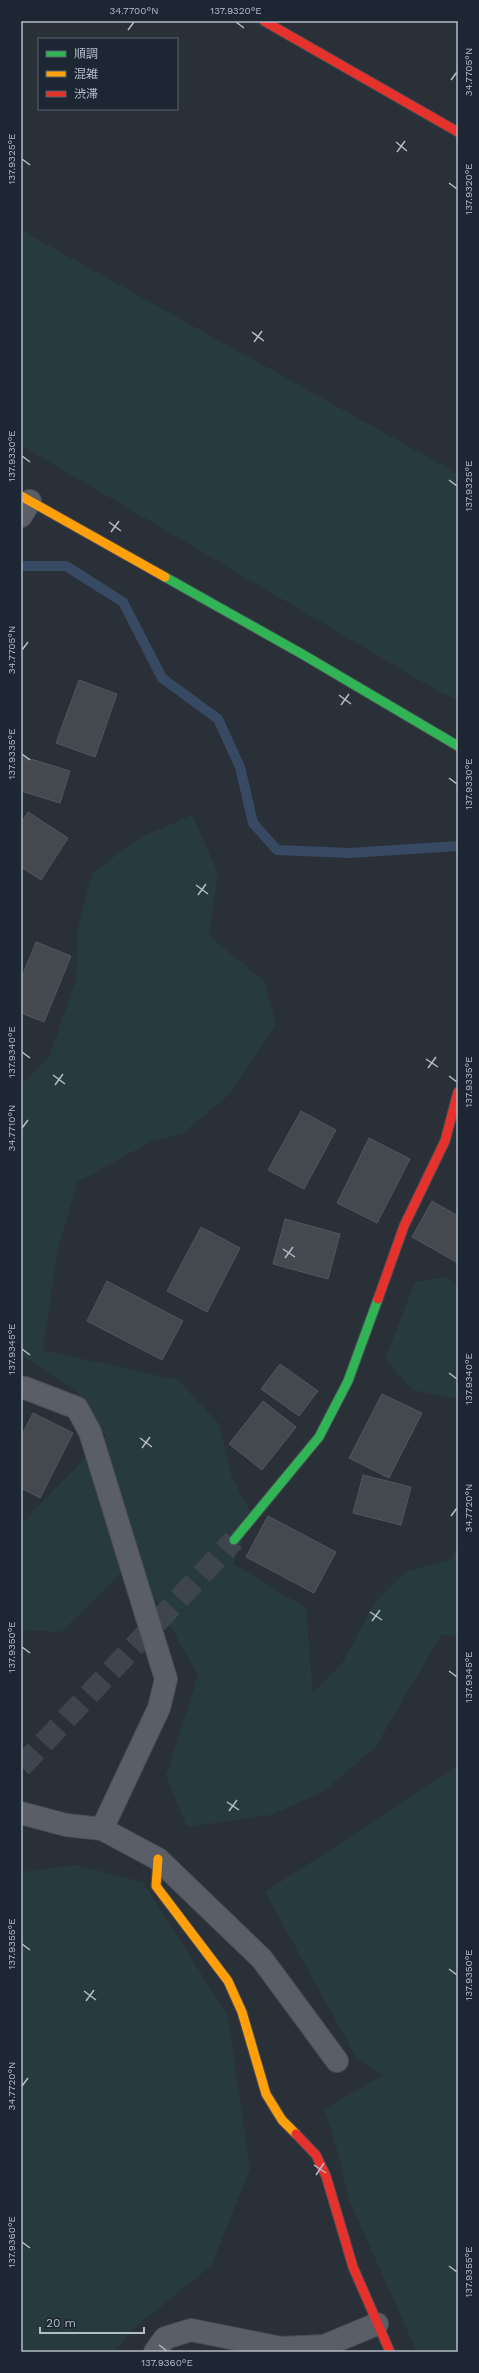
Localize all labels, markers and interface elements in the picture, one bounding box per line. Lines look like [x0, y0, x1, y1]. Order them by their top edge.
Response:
text: 34.7700°N [109, 5, 159, 16]
text: 137.9320°E [210, 5, 262, 16]
legend [38, 38, 178, 110]
text: 順調 [74, 47, 98, 61]
text: 34.7705°N [463, 48, 474, 96]
text: 混雑 [74, 67, 98, 81]
text: 渋滞 [74, 87, 98, 101]
text: 137.9325°E [6, 133, 17, 185]
text: 137.9320°E [463, 163, 474, 215]
text: 137.9330°E [6, 430, 17, 482]
text: 137.9325°E [463, 460, 474, 512]
text: 34.7705°N [6, 626, 17, 674]
text: 137.9335°E [6, 728, 17, 780]
text: 137.9330°E [463, 758, 474, 810]
text: 137.9340°E [6, 1026, 17, 1078]
text: 137.9335°E [463, 1056, 474, 1108]
text: 34.7710°N [6, 1105, 17, 1151]
text: 137.9345°E [6, 1323, 17, 1375]
text: 137.9340°E [463, 1353, 474, 1405]
text: 34.7720°N [463, 1484, 474, 1532]
text: 137.9350°E [6, 1621, 17, 1673]
text: 137.9345°E [463, 1651, 474, 1703]
text: 137.9355°E [6, 1918, 17, 1970]
text: 137.9350°E [463, 1949, 474, 2001]
text: 34.7720°N [6, 2062, 17, 2110]
text: 137.9360°E [6, 2216, 17, 2268]
text: 137.9355°E [463, 2246, 474, 2298]
scale bar [40, 2309, 144, 2335]
text: 20 m [46, 2316, 76, 2330]
text: 137.9360°E [141, 2357, 193, 2368]

